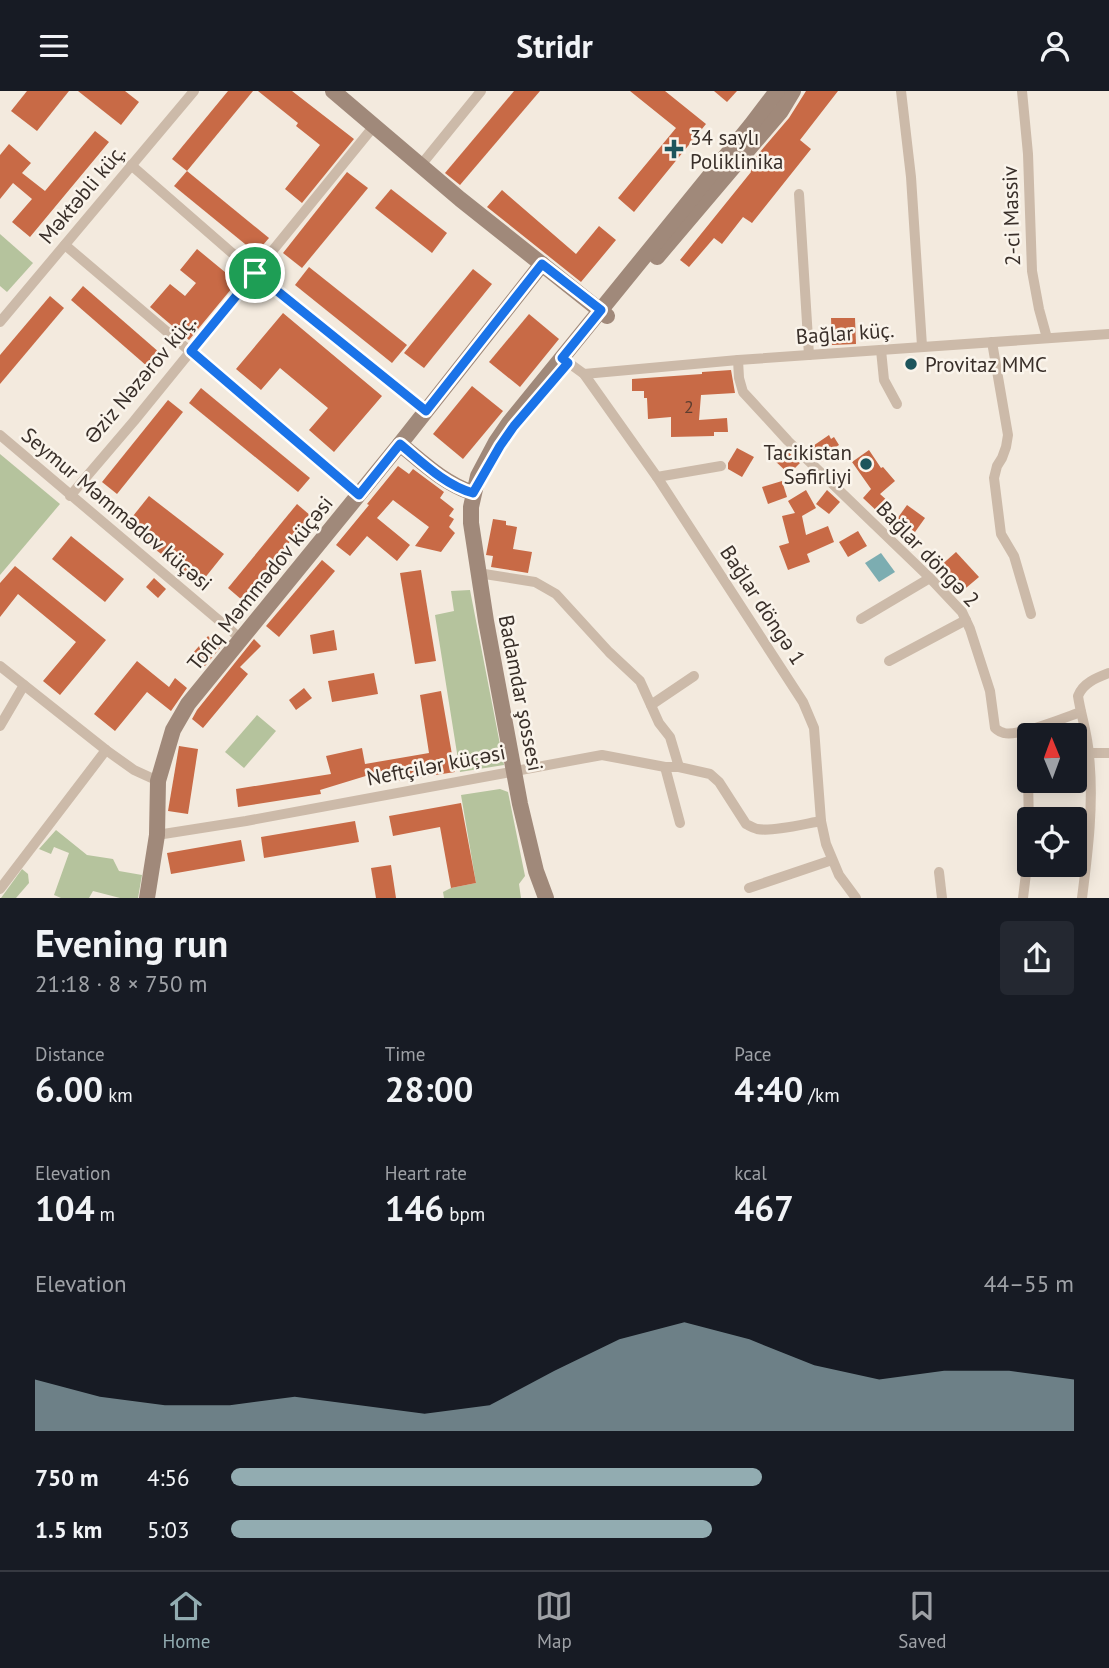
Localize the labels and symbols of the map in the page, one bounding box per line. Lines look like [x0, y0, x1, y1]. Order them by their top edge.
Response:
place label: 34 saylı Poliklinika [690, 124, 783, 175]
street label: Məktəbli küç. [33, 139, 131, 249]
marker: 34 saylı Poliklinika [664, 139, 684, 159]
street label: 2-ci Massiv [996, 165, 1026, 267]
pin [225, 243, 285, 303]
street label: Əziz Nəzərov küç. [78, 309, 202, 449]
street label: Bağlar küç. [795, 316, 895, 350]
place label: Provitaz MMC [925, 351, 1047, 378]
marker: Provitaz MMC [903, 356, 919, 372]
house number: 2 [684, 395, 694, 418]
street label: Seymur Məmmədov küçəsi [16, 421, 218, 597]
place label: Tacikistan Səfirliyi [763, 439, 852, 490]
marker: Tacikistan Səfirliyi [858, 456, 874, 472]
street label: Tofiq Məmmədov küçəsi [181, 490, 339, 676]
street label: Bağlar döngə 2 [871, 495, 985, 613]
street label: Bağlar döngə 1 [714, 540, 812, 670]
street label: Badamdar şossesi [493, 612, 549, 774]
north arrow [1017, 723, 1087, 793]
street label: Neftçilər küçəsi [364, 738, 508, 792]

